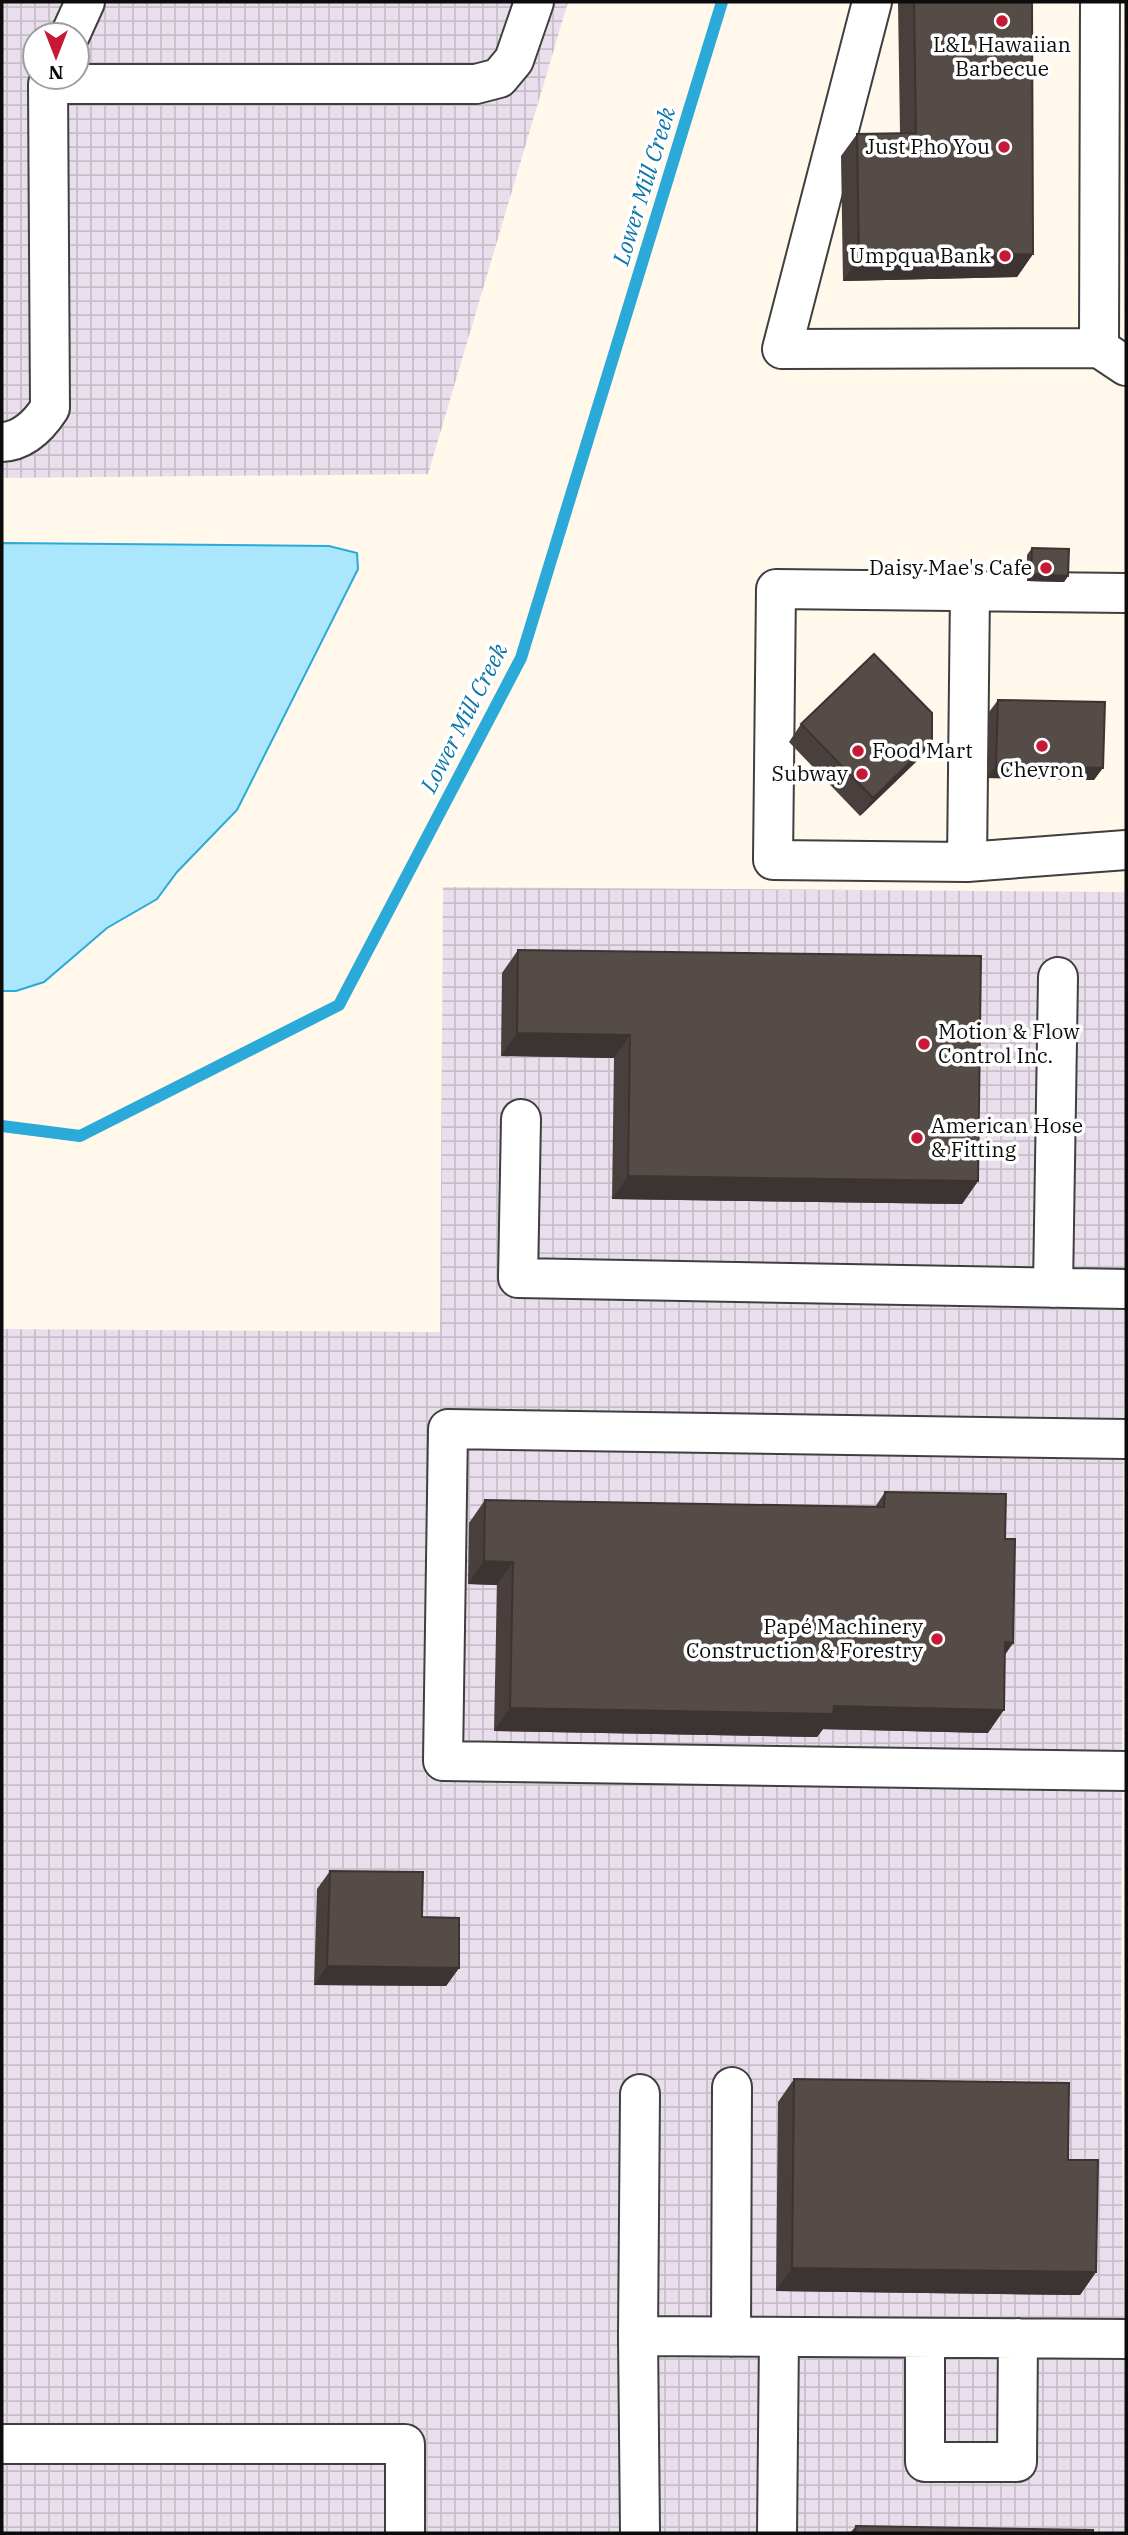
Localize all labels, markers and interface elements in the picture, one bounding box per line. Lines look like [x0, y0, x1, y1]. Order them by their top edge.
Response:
marker: L&L Hawaiian Barbecue [994, 13, 1010, 29]
north arrow [21, 21, 91, 91]
place label: L&L Hawaiian Barbecue [933, 30, 1071, 82]
text: N [48, 61, 64, 85]
water label: Lower Mill Creek [604, 102, 682, 269]
place label: Just Pho You [865, 132, 990, 160]
marker: Just Pho You [996, 139, 1012, 155]
place label: Umpqua Bank [849, 241, 992, 269]
marker: Umpqua Bank [997, 248, 1013, 264]
place label: Daisy Mae's Cafe [869, 553, 1032, 581]
marker: Daisy Mae's Cafe [1038, 560, 1054, 576]
water label: Lower Mill Creek [412, 637, 514, 798]
place label: Food Mart [872, 736, 973, 764]
marker: Chevron [1034, 738, 1050, 754]
marker: Food Mart [850, 743, 866, 759]
place label: Chevron [1000, 755, 1084, 783]
place label: Subway [772, 759, 849, 787]
marker: Subway [854, 766, 870, 782]
place label: Motion & Flow Control Inc. [938, 1017, 1080, 1069]
marker: Motion & Flow Control Inc. [916, 1036, 932, 1052]
place label: American Hose & Fitting [931, 1111, 1083, 1163]
marker: American Hose & Fitting [909, 1130, 925, 1146]
place label: Papé Machinery Construction & Forestry [686, 1612, 924, 1664]
marker: Papé Machinery Construction & Forestry [929, 1631, 945, 1647]

